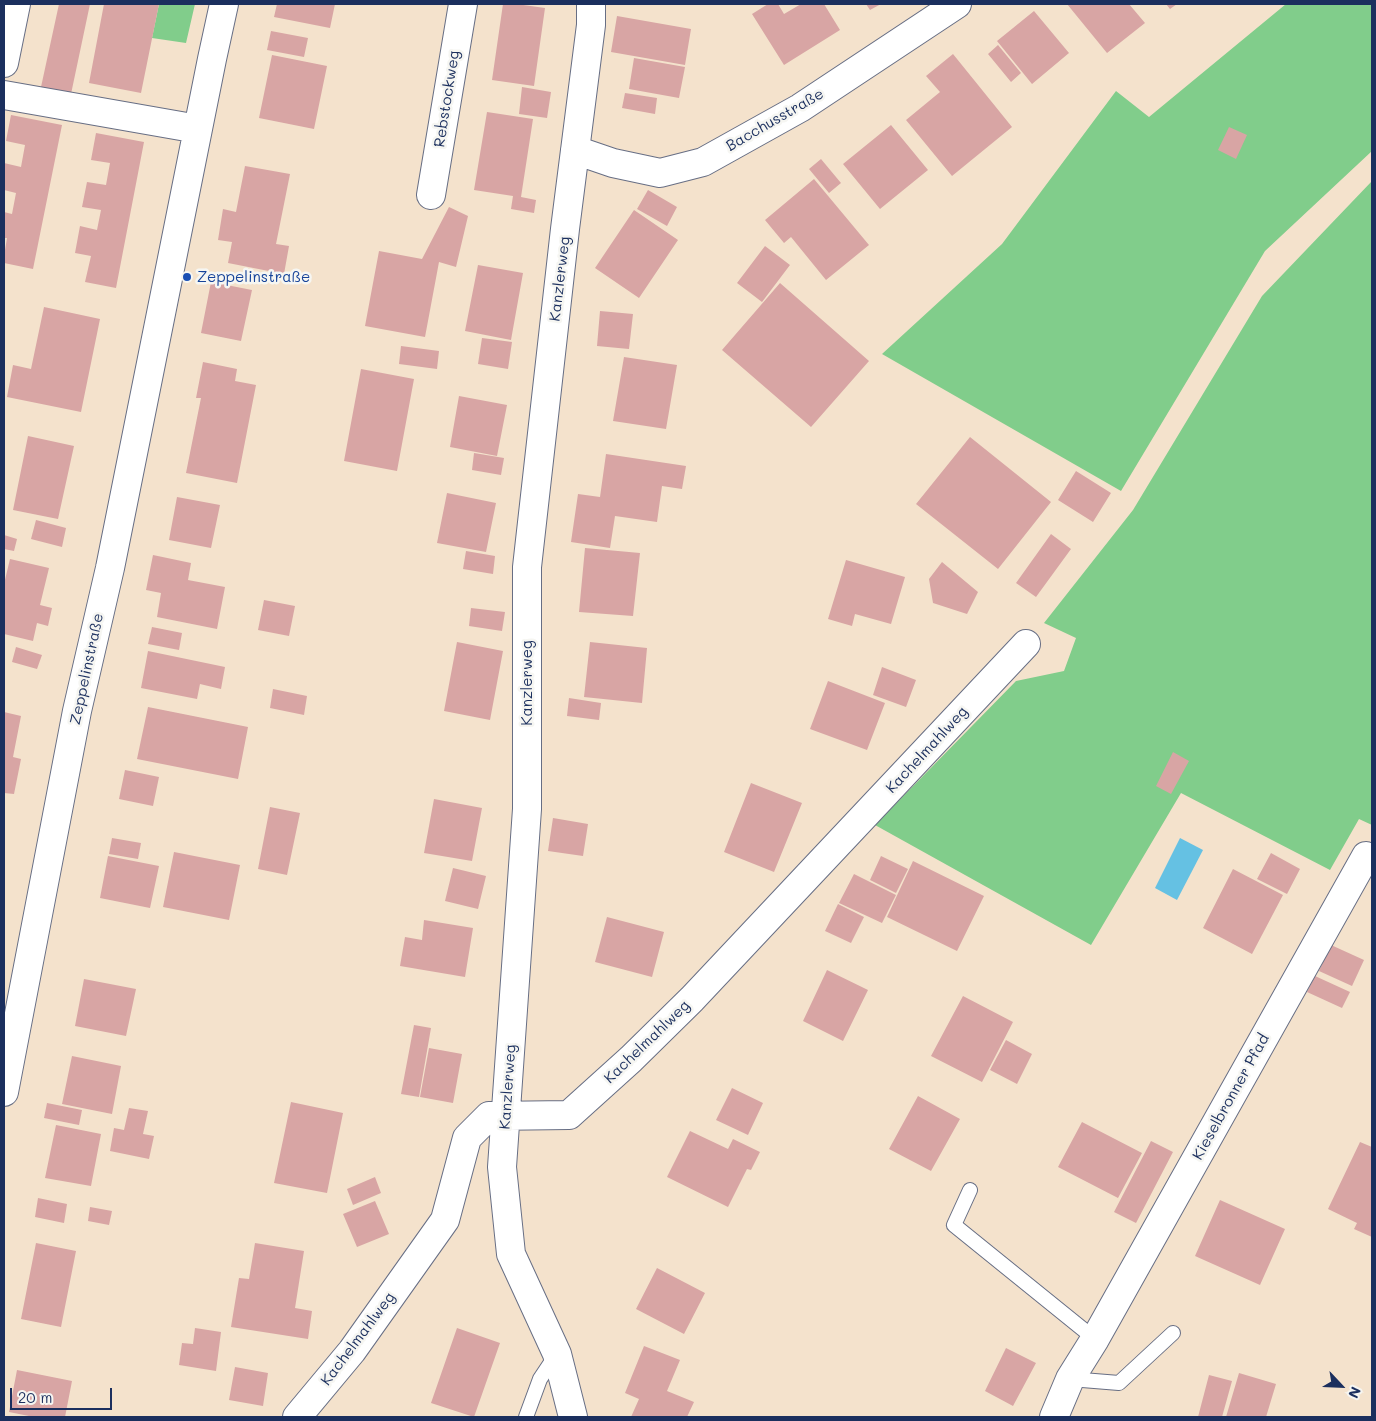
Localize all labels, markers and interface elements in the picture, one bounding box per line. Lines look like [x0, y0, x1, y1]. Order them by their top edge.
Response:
street label: Rebstockweg [430, 49, 464, 149]
street label: Bacchusstraße [723, 85, 827, 155]
street label: Kanzlerweg [546, 236, 574, 322]
place label: Zeppelinstraße [197, 268, 310, 286]
marker: Zeppelinstraße [181, 271, 193, 283]
street label: Zeppelinstraße [66, 612, 108, 726]
street label: Kanzlerweg [518, 640, 536, 726]
street label: Kachelmahlweg [882, 703, 972, 797]
street label: Kachelmahlweg [600, 997, 694, 1087]
street label: Kieselbronner Pfad [1189, 1031, 1273, 1163]
street label: Kanzlerweg [496, 1044, 520, 1130]
street label: Kachelmahlweg [317, 1289, 399, 1389]
north arrow [1316, 1361, 1366, 1411]
scale bar [12, 1378, 115, 1410]
text: N [1344, 1384, 1366, 1401]
text: 20 m [18, 1387, 52, 1407]

